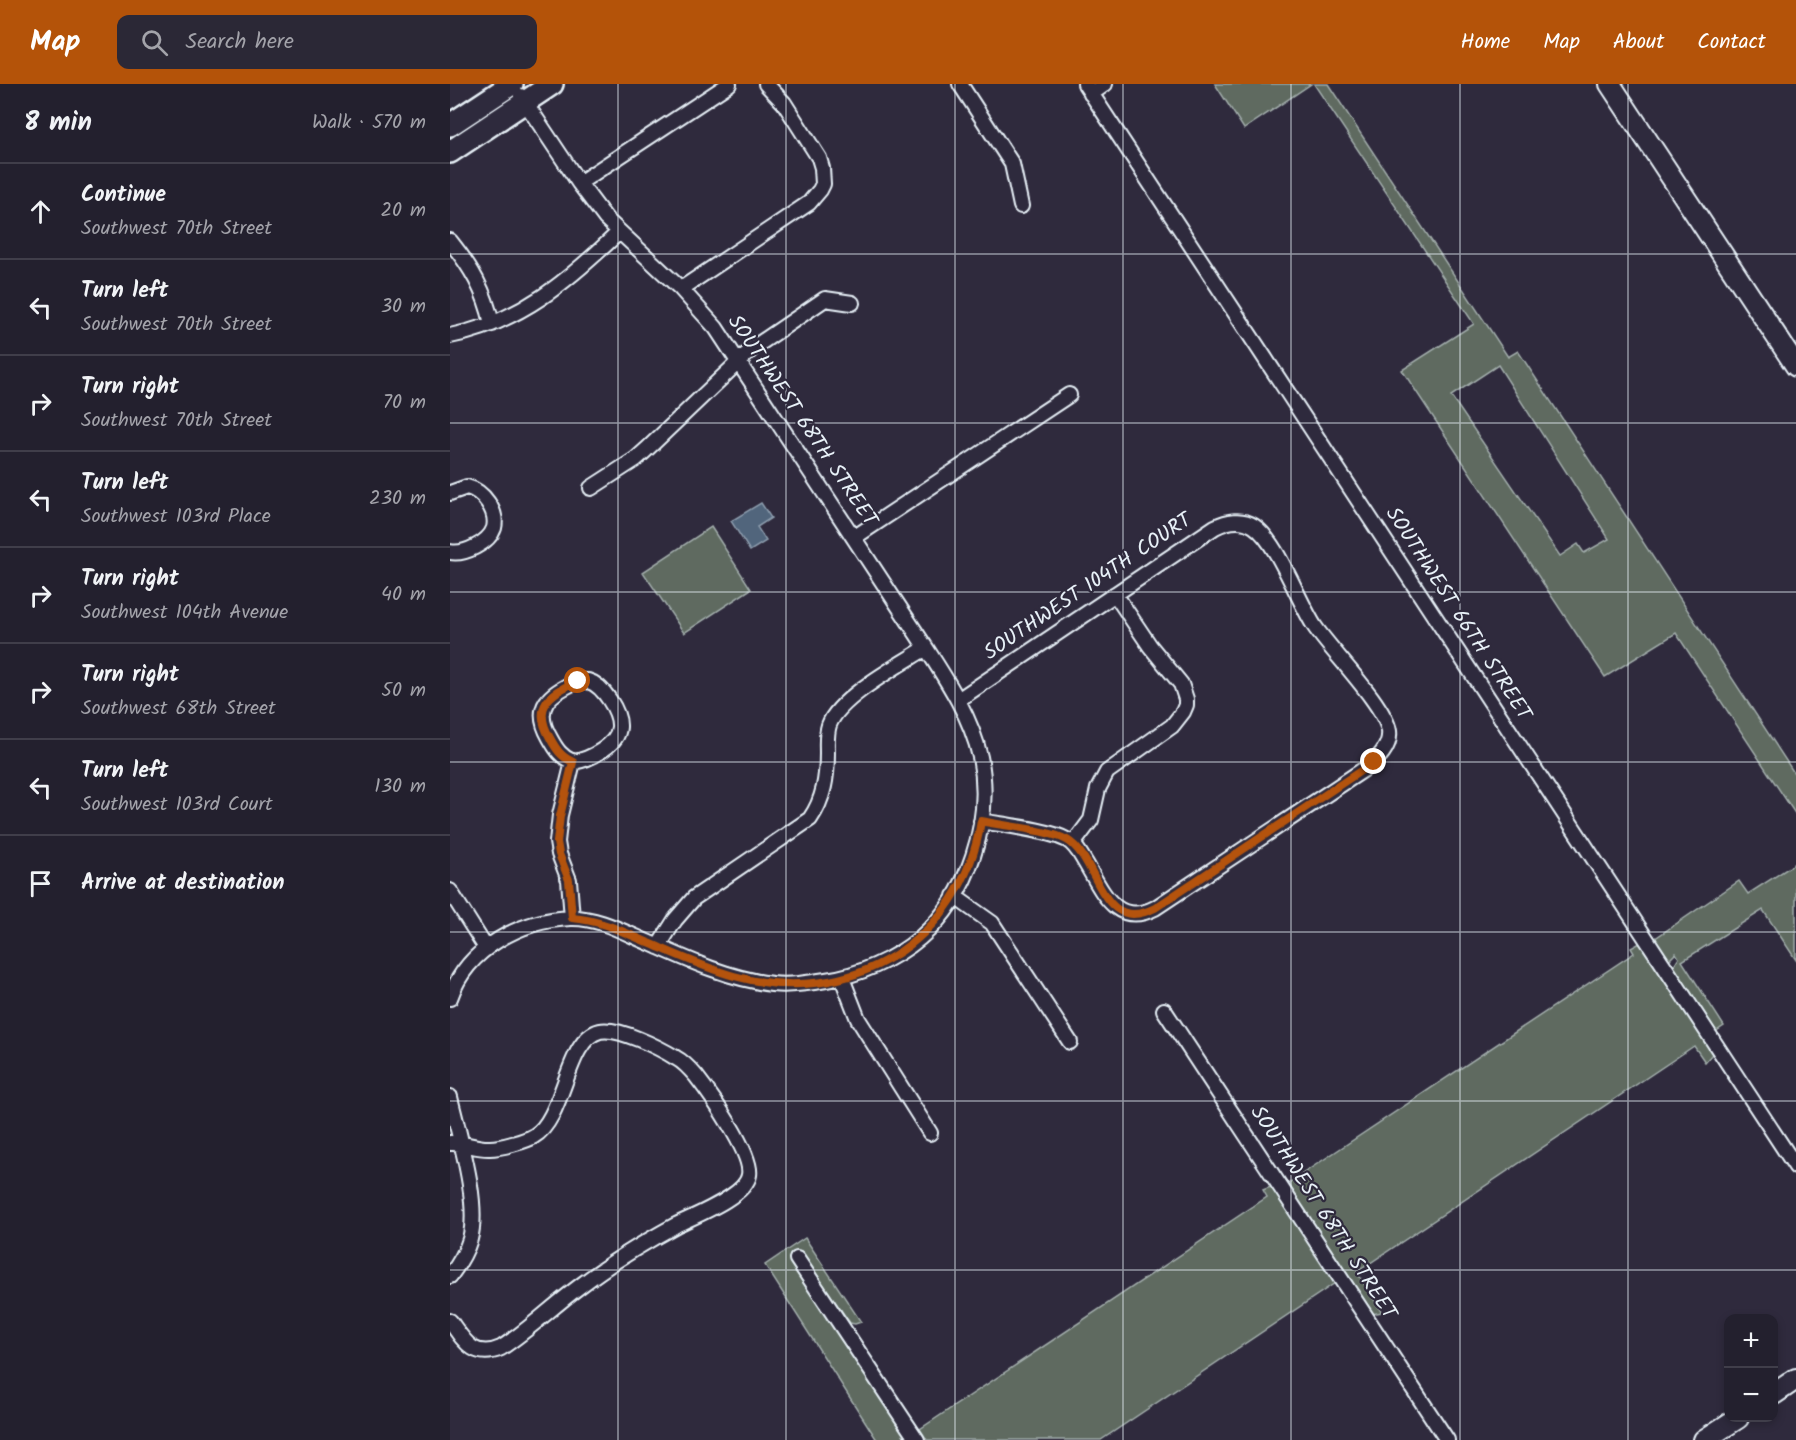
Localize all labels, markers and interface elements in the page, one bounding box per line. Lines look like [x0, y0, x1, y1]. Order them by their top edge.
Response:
search box [117, 15, 537, 69]
text: Map [30, 20, 81, 65]
text: Search here [186, 25, 294, 60]
icon: search [138, 26, 171, 59]
text: Home [1461, 26, 1510, 59]
text: Map [1543, 26, 1580, 59]
text: About [1613, 26, 1664, 59]
text: Contact [1697, 26, 1766, 59]
text: 8 min [24, 102, 92, 144]
text: Walk · 570 m [312, 107, 426, 139]
text: Continue [81, 178, 166, 213]
icon: ahead [24, 195, 57, 228]
text: 20 m [380, 195, 426, 227]
text: Southwest 70th Street [81, 213, 272, 245]
text: Turn left [81, 274, 168, 309]
icon: left [24, 291, 57, 324]
text: 30 m [381, 291, 426, 323]
street label: SOUTHWEST 68TH STREET [718, 308, 887, 535]
text: Southwest 70th Street [81, 309, 272, 341]
text: Turn right [81, 370, 179, 405]
icon: right [24, 387, 57, 420]
text: 70 m [383, 387, 426, 419]
text: Southwest 70th Street [81, 405, 272, 437]
text: Turn left [81, 466, 168, 501]
icon: left [24, 483, 57, 516]
text: 230 m [369, 483, 426, 515]
text: Southwest 103rd Place [81, 501, 271, 533]
street label: SOUTHWEST 66TH STREET [1376, 501, 1541, 729]
street label: SOUTHWEST 104TH COURT [977, 504, 1200, 669]
text: Turn right [81, 562, 179, 597]
icon: right [24, 579, 57, 612]
text: 40 m [381, 579, 426, 611]
text: Southwest 104th Avenue [81, 597, 288, 629]
text: Turn right [81, 658, 179, 693]
route start [564, 667, 590, 693]
icon: right [24, 675, 57, 708]
text: 50 m [381, 675, 426, 707]
text: Southwest 68th Street [81, 693, 276, 725]
route end [1360, 748, 1386, 774]
text: Turn left [81, 754, 168, 789]
icon: left [24, 771, 57, 804]
text: 130 m [374, 771, 426, 803]
text: Southwest 103rd Court [81, 789, 273, 821]
text: Arrive at destination [81, 866, 284, 901]
icon: arrive [24, 867, 57, 900]
street label: SOUTHWEST 68TH STREET [1241, 1099, 1406, 1328]
map controls [1724, 1314, 1778, 1422]
button: + [1724, 1314, 1778, 1368]
button: − [1724, 1368, 1778, 1422]

